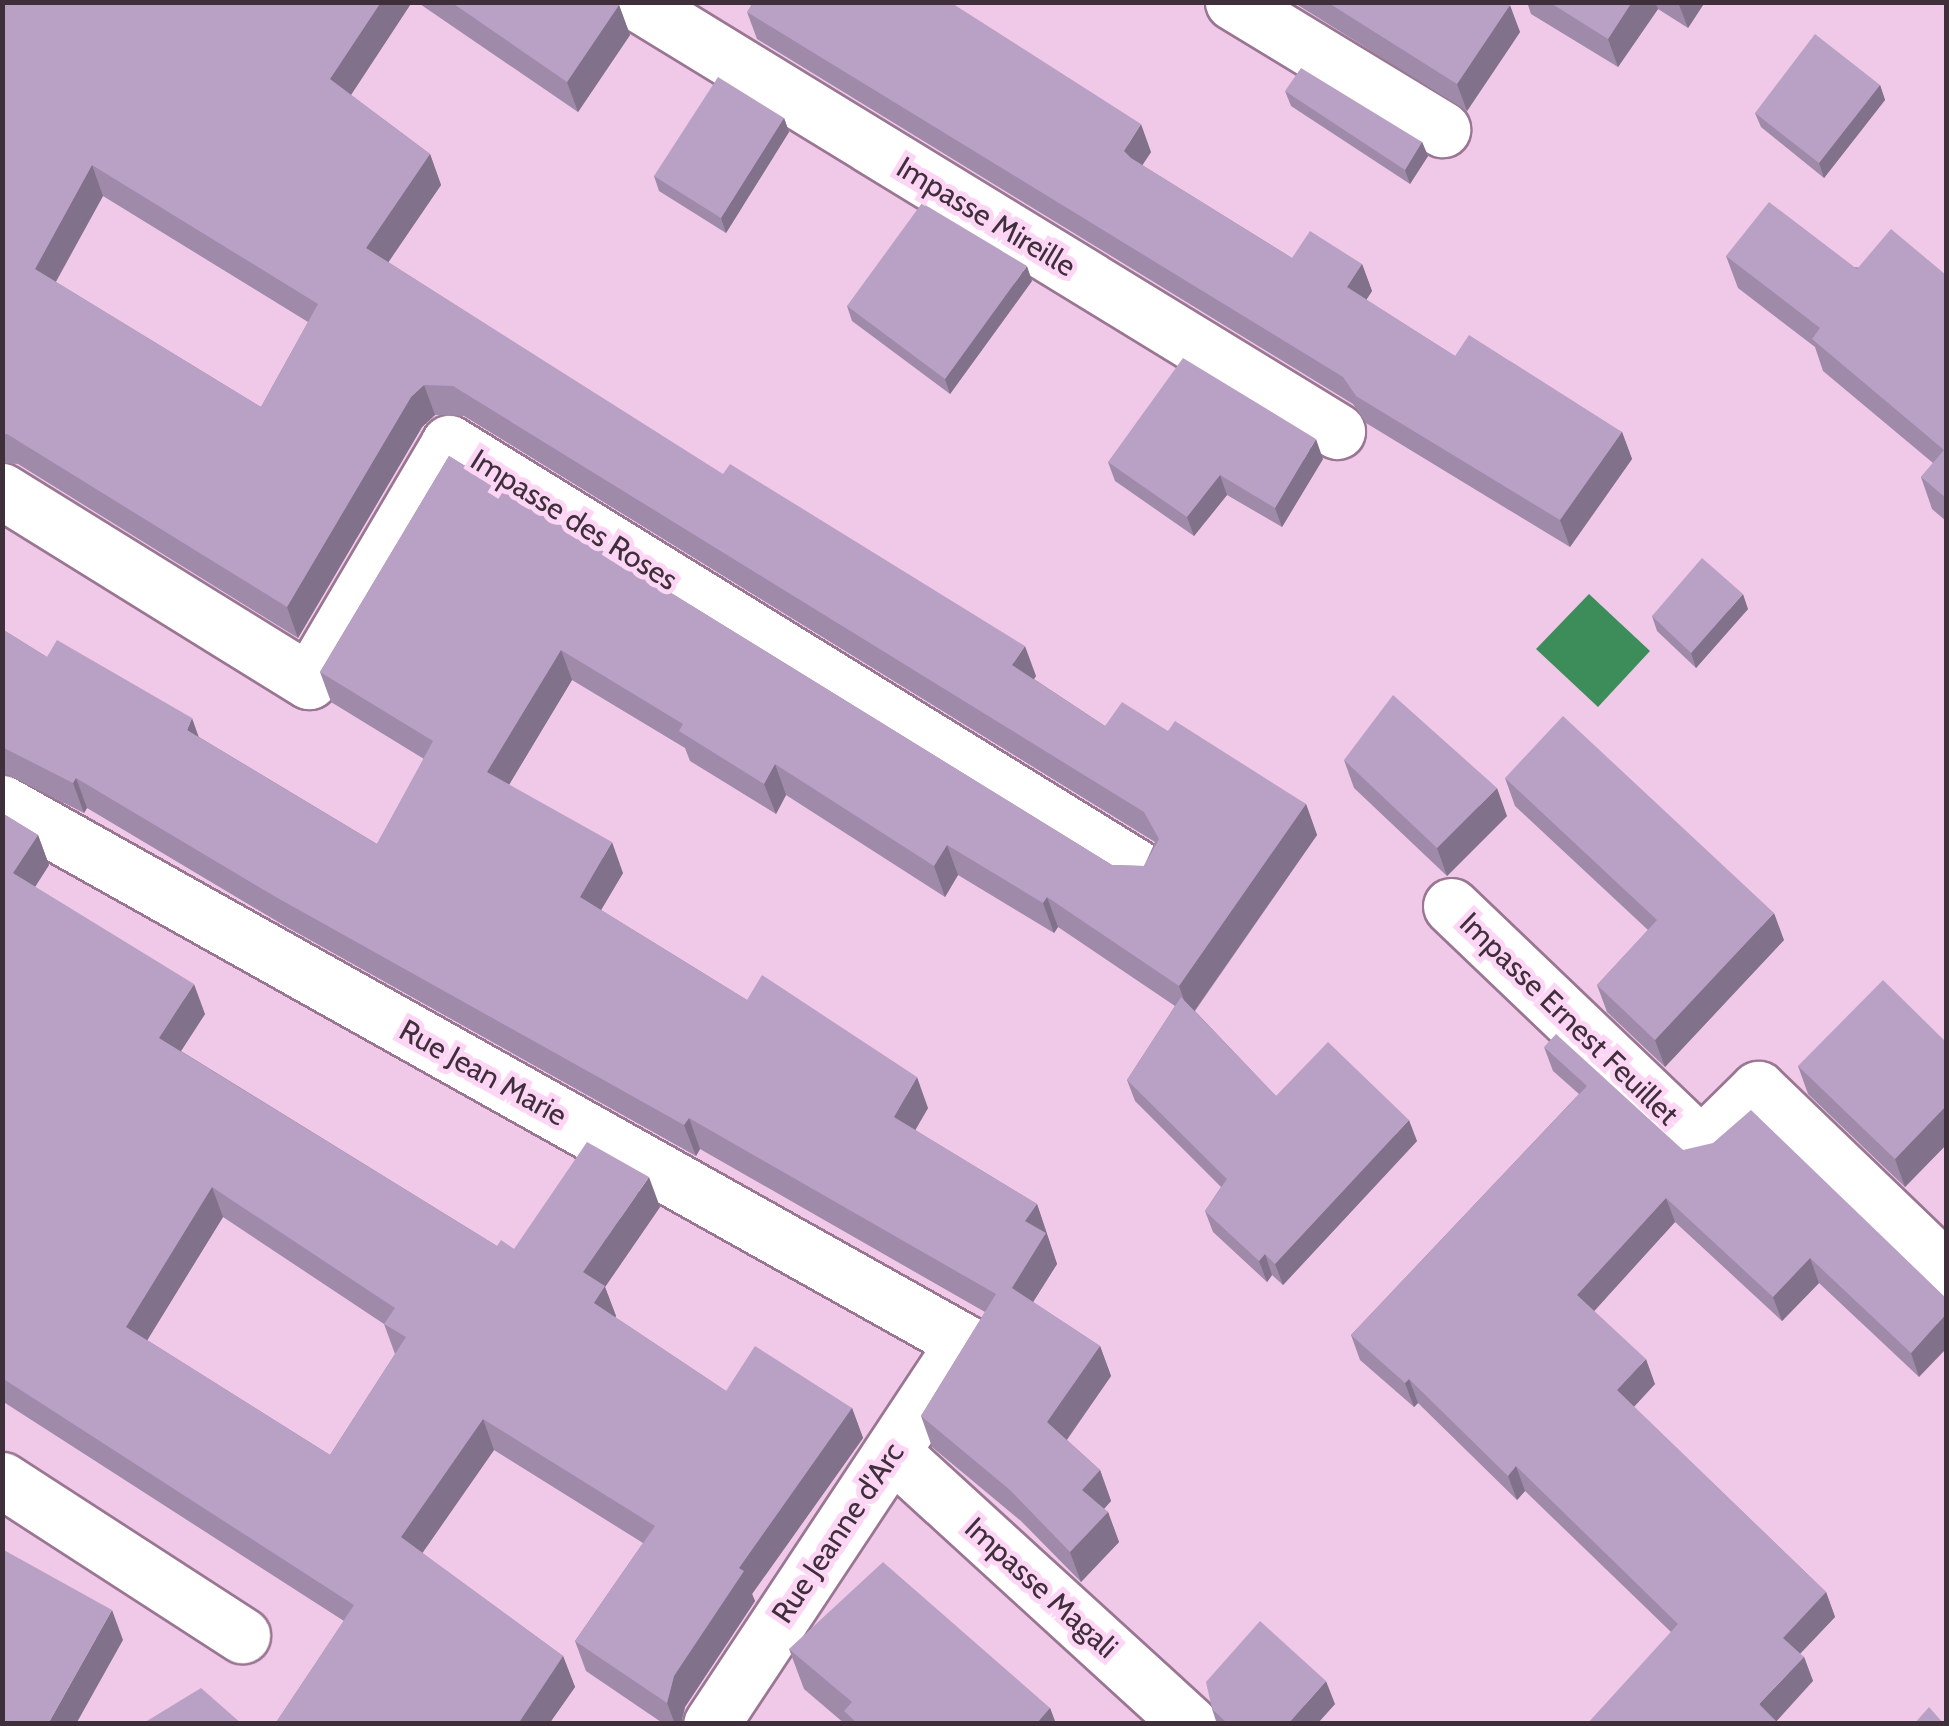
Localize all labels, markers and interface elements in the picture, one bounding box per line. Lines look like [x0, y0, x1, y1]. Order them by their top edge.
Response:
street label: Impasse Mireille [890, 149, 1082, 285]
street label: Impasse des Roses [464, 442, 684, 598]
street label: Impasse Ernest Feuillet [1452, 905, 1686, 1133]
street label: Rue Jean Marie [393, 1012, 573, 1134]
street label: Rue Jeanne d'Arc [764, 1436, 912, 1630]
street label: Impasse Magali [957, 1510, 1125, 1666]

